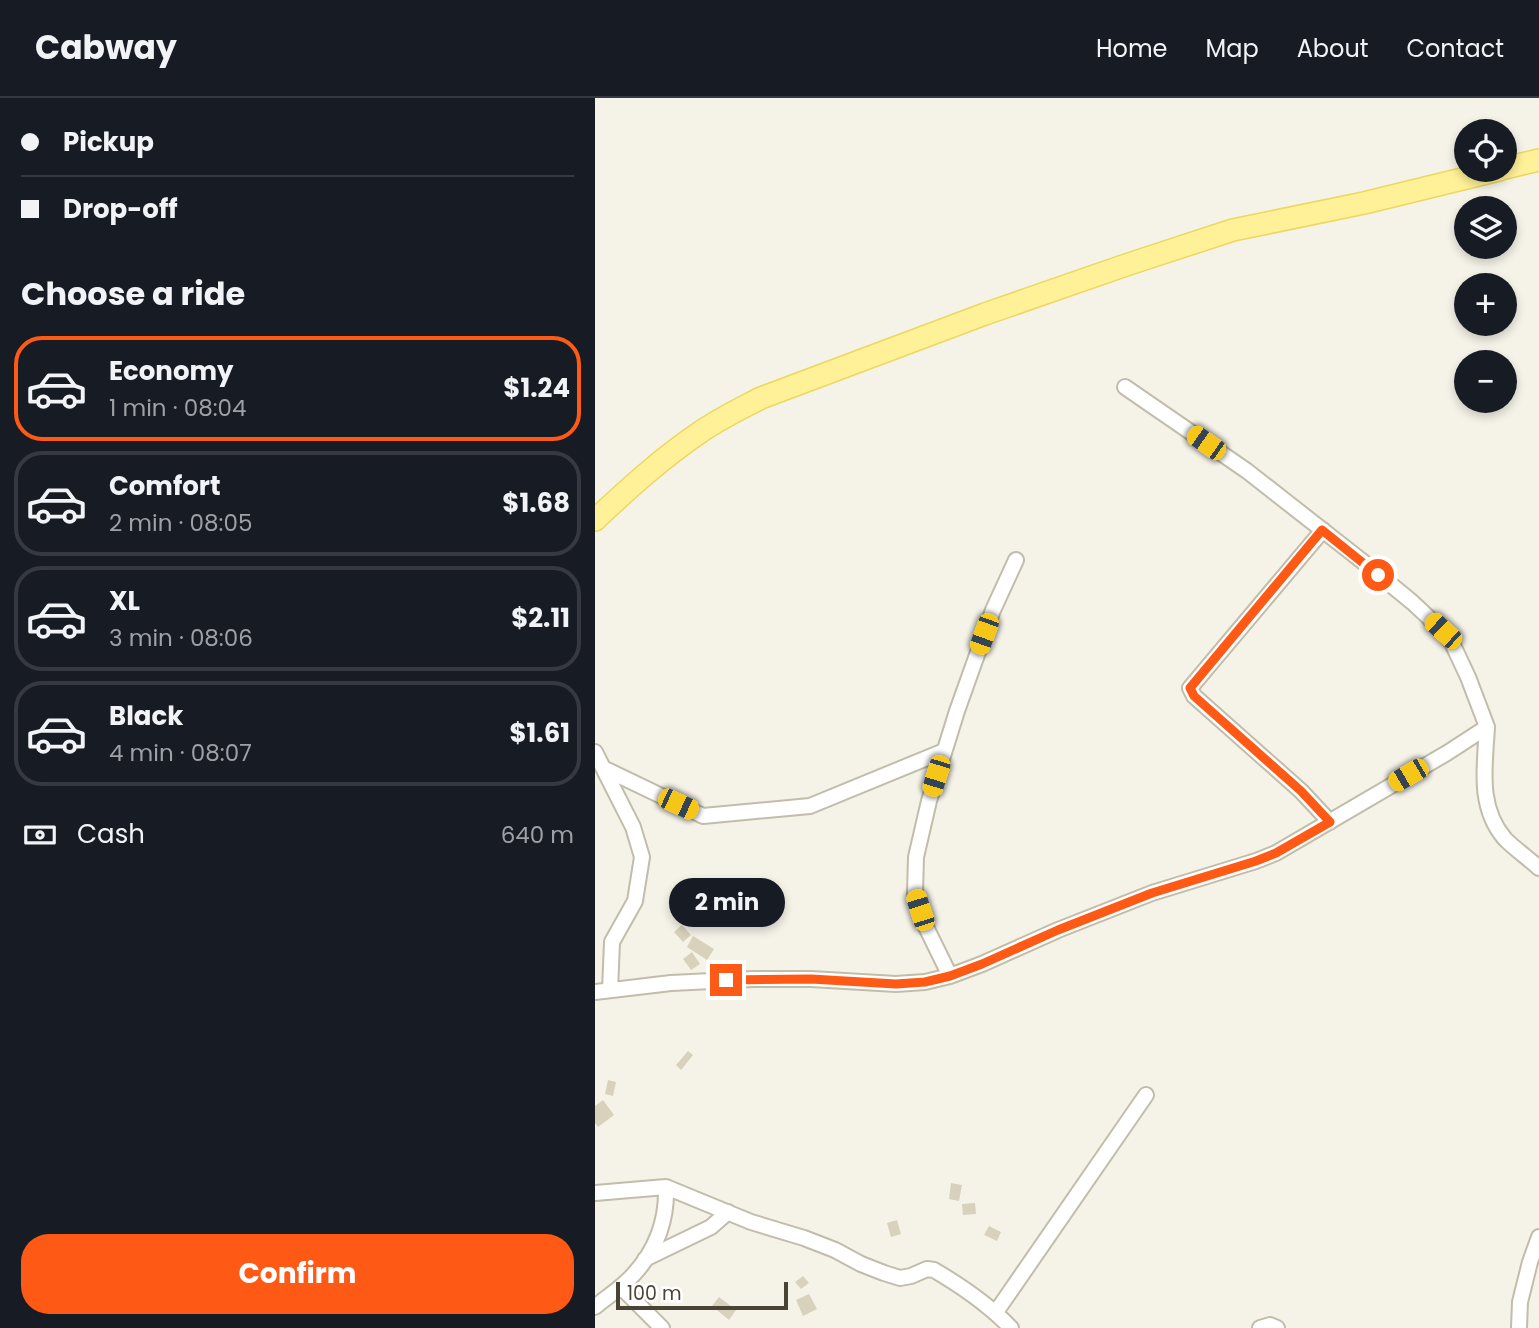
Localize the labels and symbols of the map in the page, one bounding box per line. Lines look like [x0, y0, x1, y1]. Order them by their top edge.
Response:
car [1183, 422, 1230, 464]
route start [1362, 559, 1394, 591]
car [1421, 609, 1466, 653]
car [967, 611, 1002, 657]
car [920, 753, 953, 799]
car [1385, 755, 1432, 795]
car [655, 786, 702, 822]
callout: 2 min [668, 878, 784, 928]
car [904, 887, 937, 933]
route end [710, 964, 742, 996]
scale bar [616, 1279, 787, 1311]

